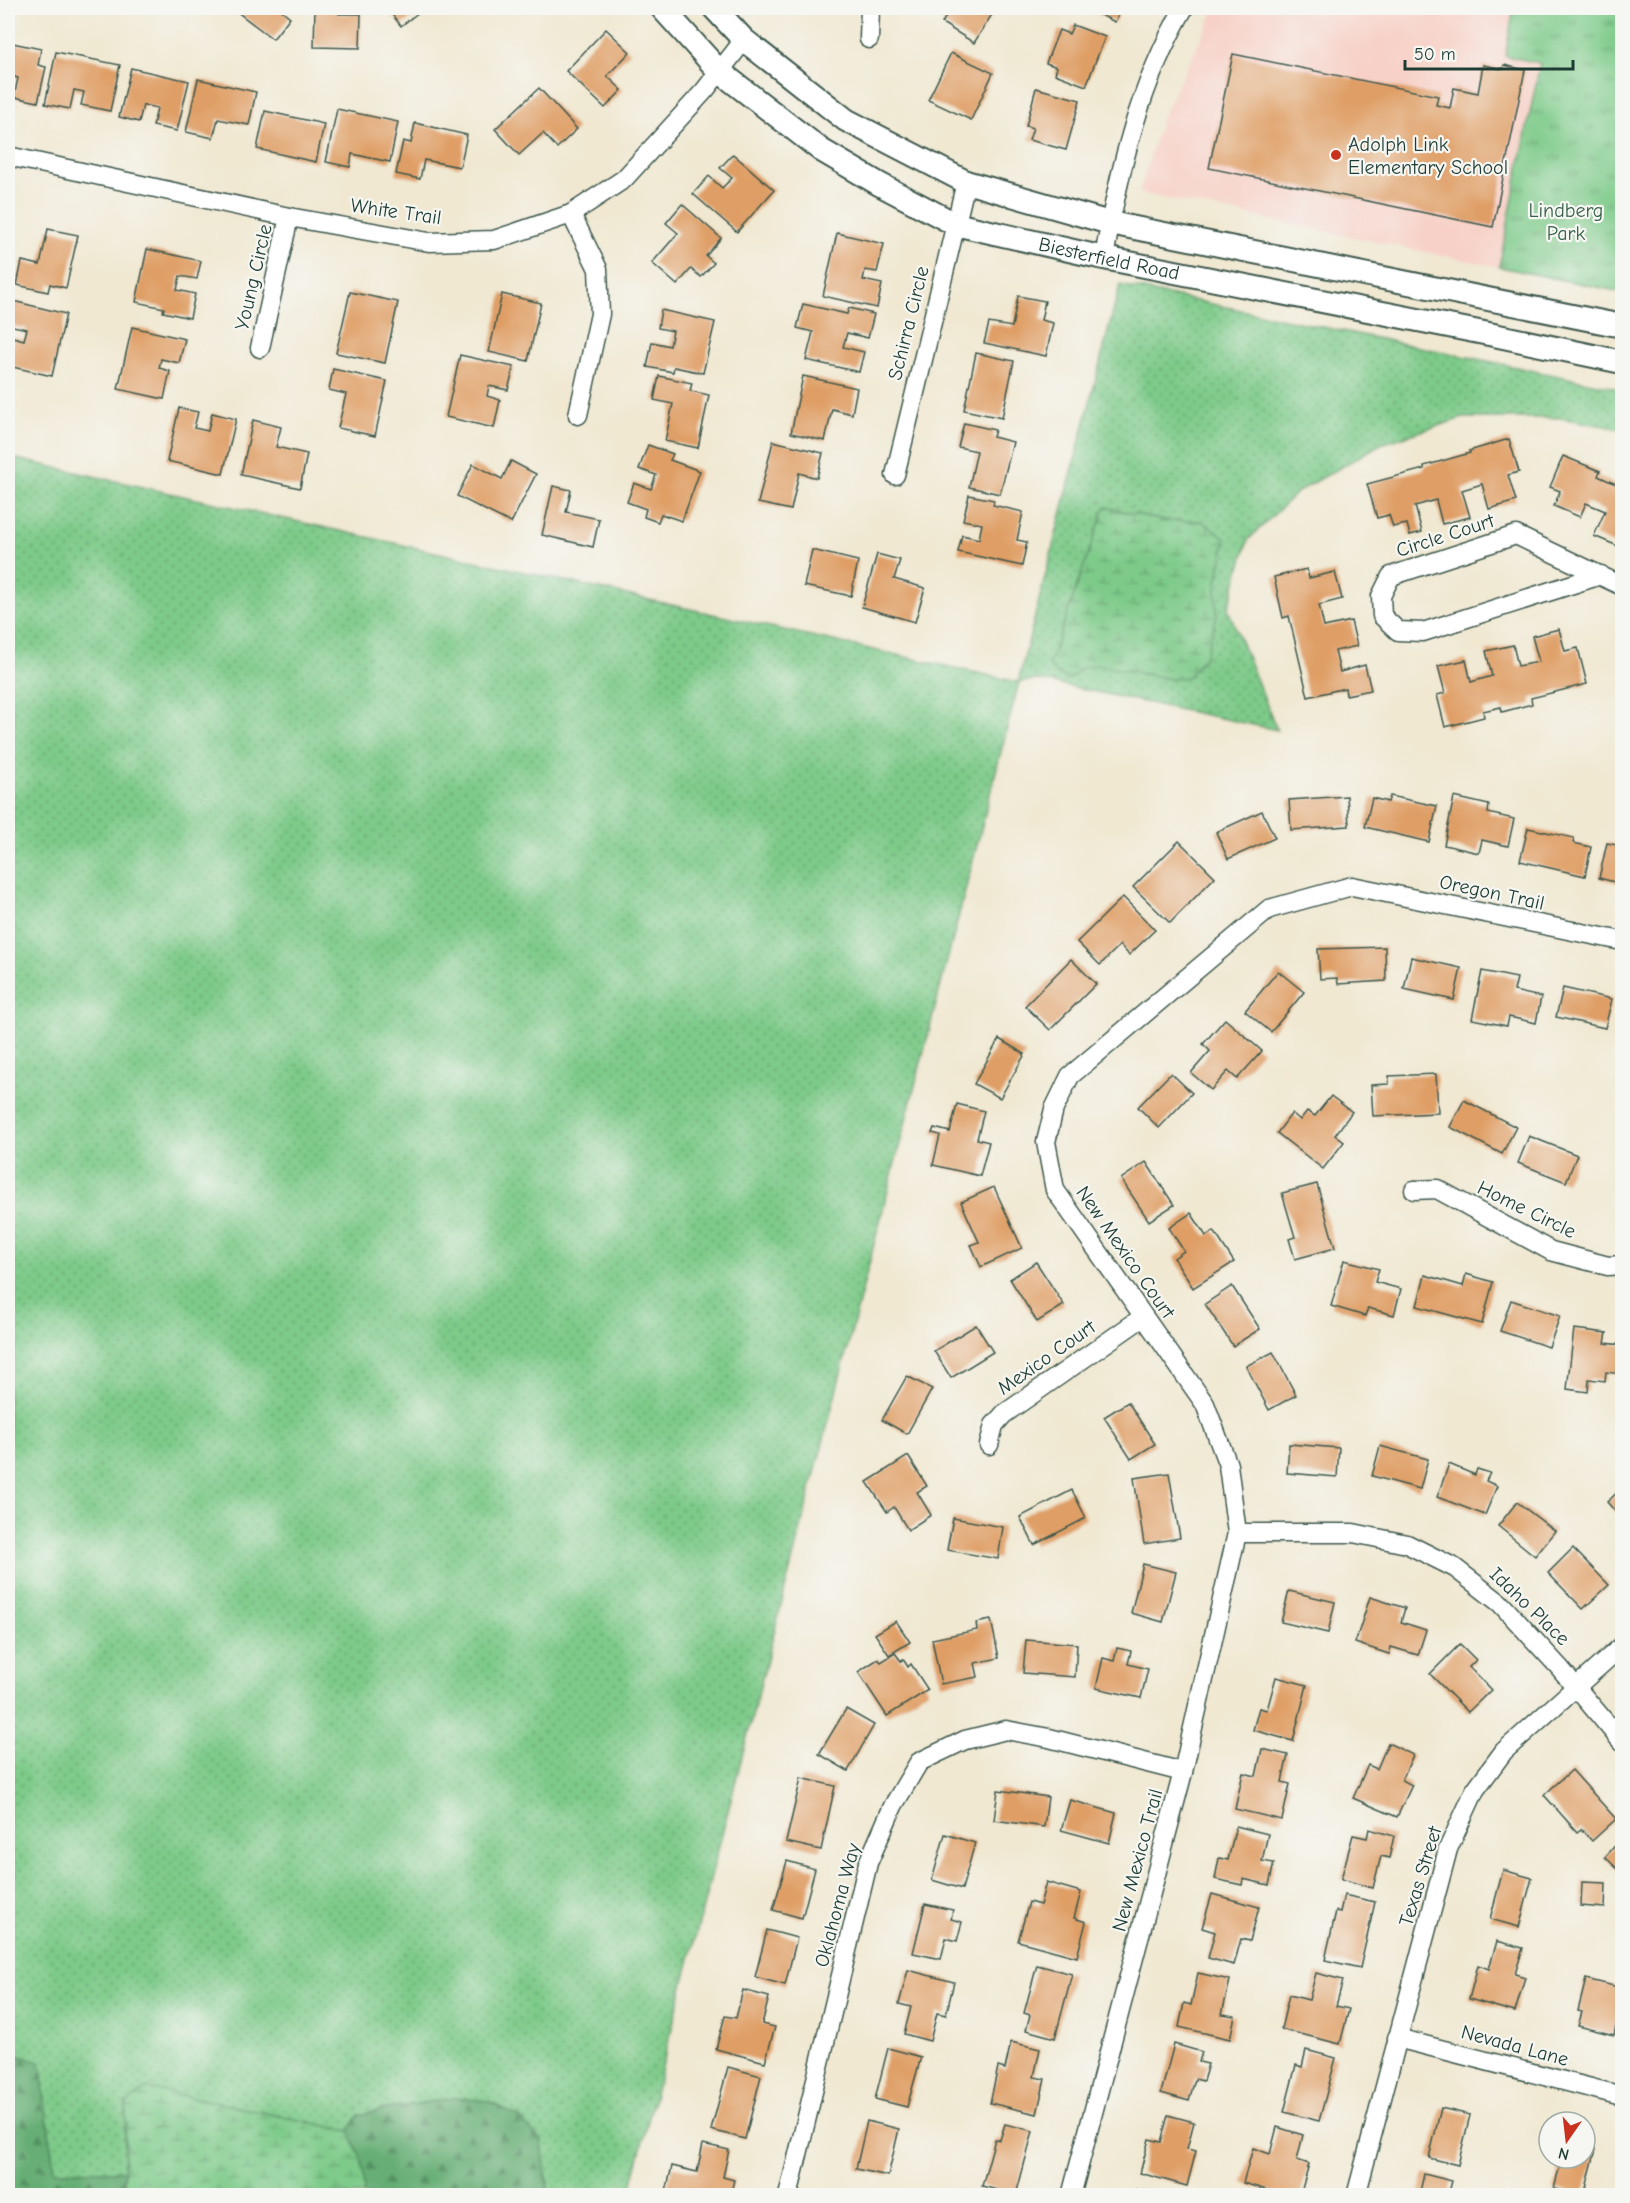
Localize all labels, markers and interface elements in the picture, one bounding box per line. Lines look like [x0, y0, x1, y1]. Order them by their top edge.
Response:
scale bar [1405, 33, 1573, 71]
text: 50 m [1414, 44, 1456, 65]
place label: Adolph Link Elementary School [1348, 133, 1508, 179]
marker: Adolph Link Elementary School [1329, 148, 1343, 162]
street label: White Trail [349, 194, 443, 229]
park label: Lindberg Park [1529, 199, 1603, 245]
street label: Young Circle [230, 222, 277, 332]
street label: Biesterfield Road [1036, 232, 1182, 285]
street label: Schirra Circle [883, 264, 934, 382]
street label: Circle Court [1393, 508, 1498, 562]
street label: Oregon Trail [1437, 870, 1546, 915]
street label: Home Circle [1474, 1176, 1580, 1243]
street label: New Mexico Court [1071, 1182, 1181, 1324]
street label: Mexico Court [993, 1314, 1101, 1400]
street label: Idaho Place [1485, 1563, 1574, 1650]
street label: New Mexico Trail [1107, 1786, 1168, 1934]
street label: Texas Street [1394, 1822, 1447, 1929]
street label: Oklahoma Way [810, 1841, 865, 1970]
street label: Nevada Lane [1459, 2020, 1571, 2071]
north arrow [1537, 2110, 1597, 2170]
text: N [1556, 2144, 1571, 2164]

